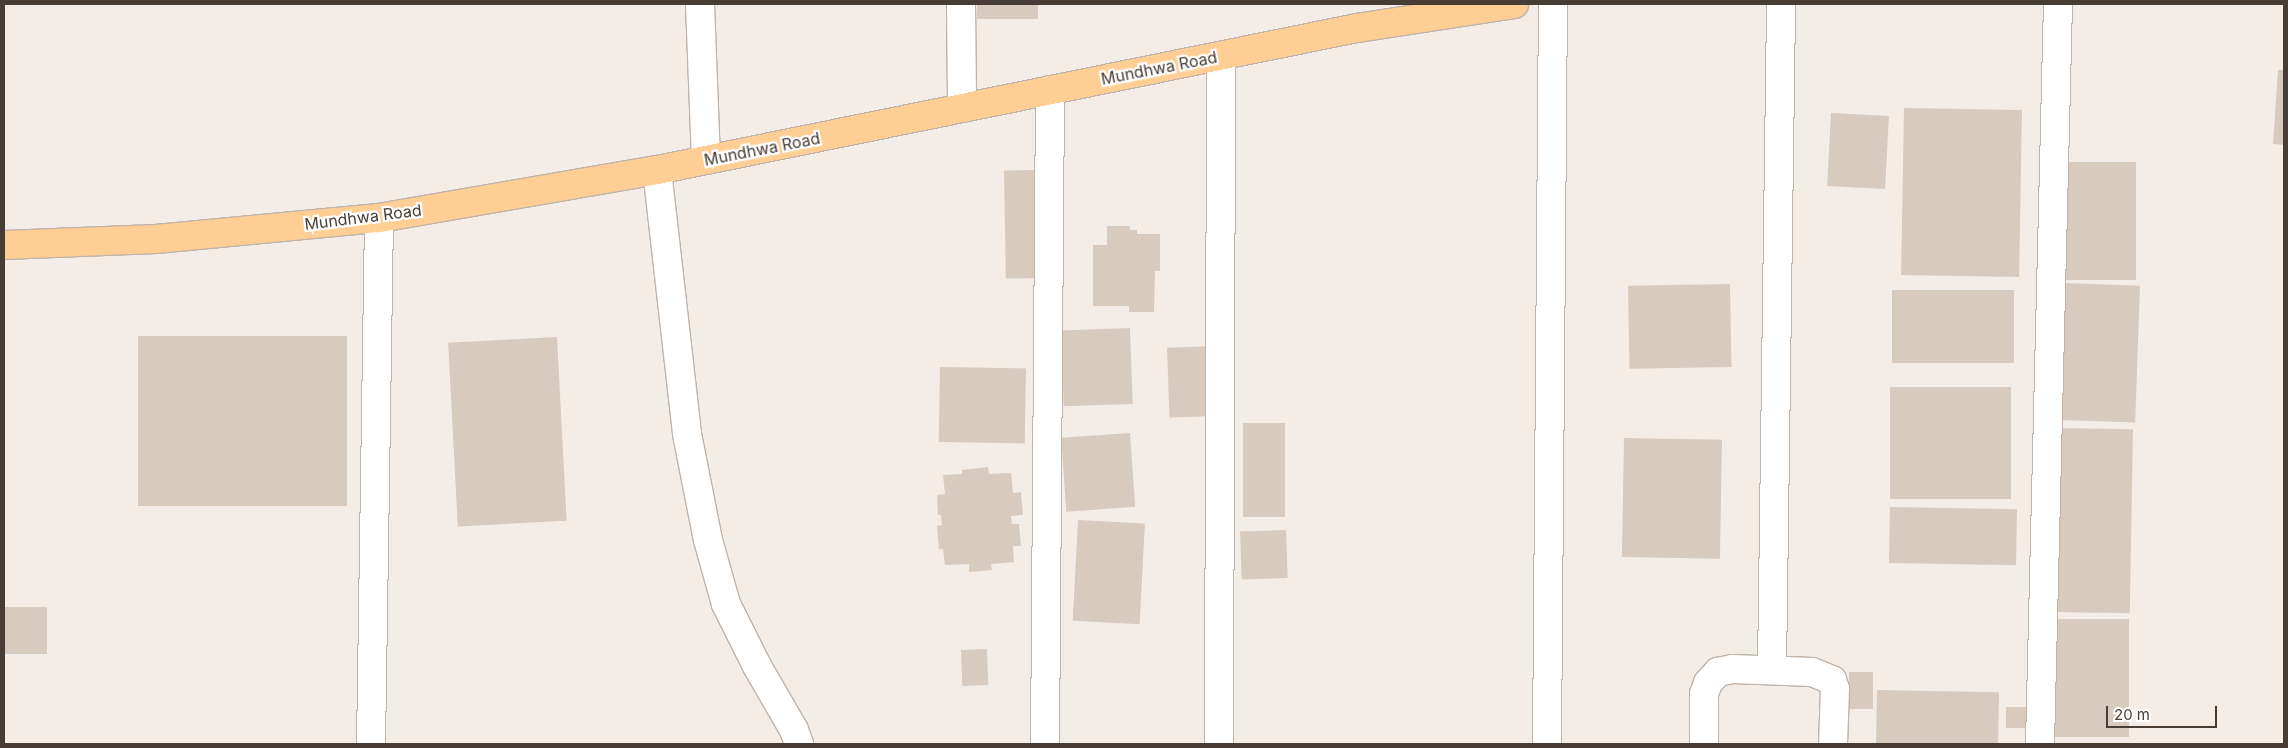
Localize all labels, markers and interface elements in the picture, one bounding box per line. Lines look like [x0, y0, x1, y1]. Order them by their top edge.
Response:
street label: Mundhwa Road [1099, 47, 1219, 89]
street label: Mundhwa Road [702, 128, 822, 170]
street label: Mundhwa Road [303, 200, 423, 234]
scale bar [2108, 696, 2219, 728]
text: 20 m [2114, 705, 2150, 724]

